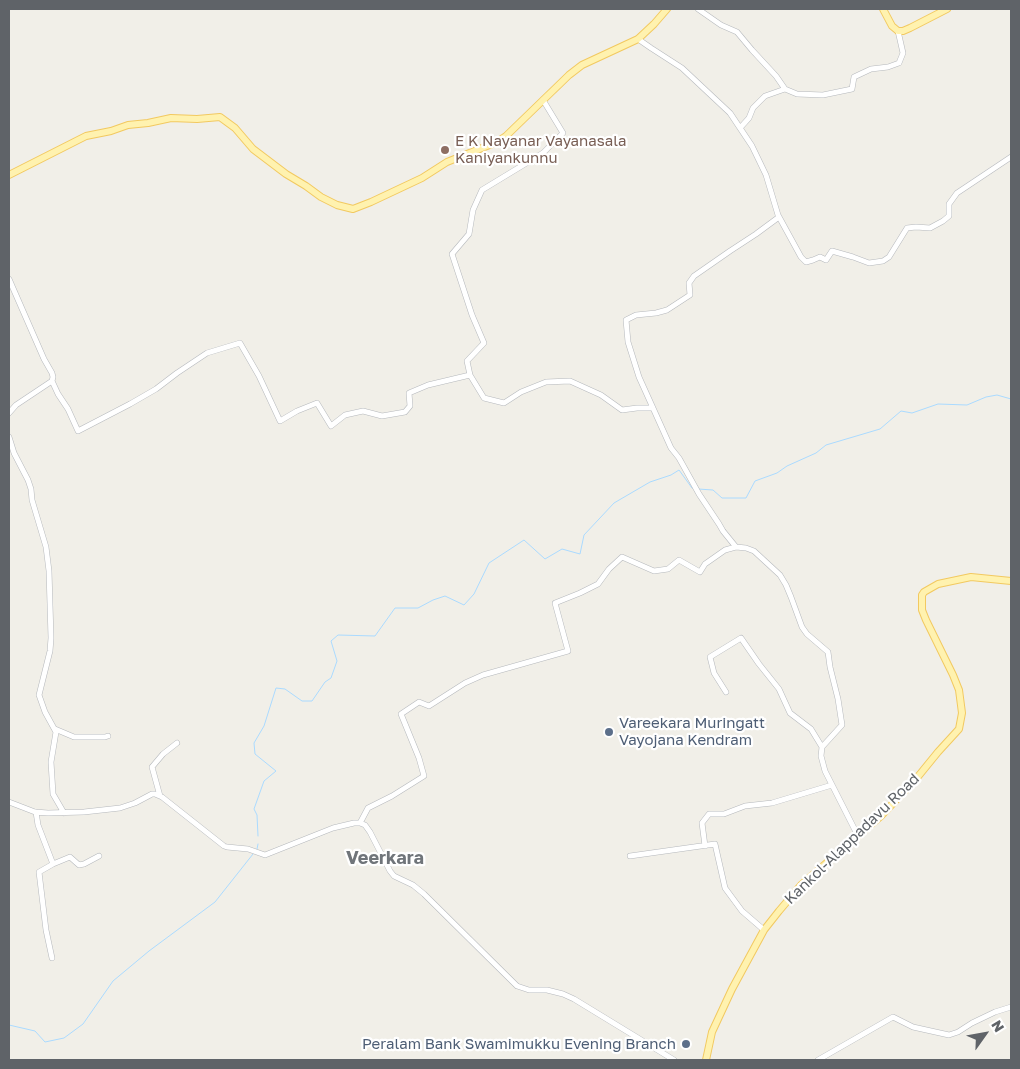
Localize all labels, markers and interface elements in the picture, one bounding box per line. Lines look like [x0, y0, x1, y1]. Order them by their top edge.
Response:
place label: E K Nayanar Vayanasala Kaniyankunnu [455, 132, 626, 167]
marker: E K Nayanar Vayanasala Kaniyankunnu [439, 144, 451, 156]
place label: Vareekara Muringatt Vayojana Kendram [619, 714, 765, 749]
marker: Vareekara Muringatt Vayojana Kendram [603, 726, 615, 738]
street label: Kankol-Alappadavu Road [781, 770, 923, 908]
district label: Veerkara [346, 847, 424, 869]
north arrow [960, 1009, 1010, 1059]
text: N [988, 1017, 1008, 1035]
place label: Peralam Bank Swamimukku Evening Branch [362, 1035, 676, 1053]
marker: Peralam Bank Swamimukku Evening Branch [680, 1038, 692, 1050]

